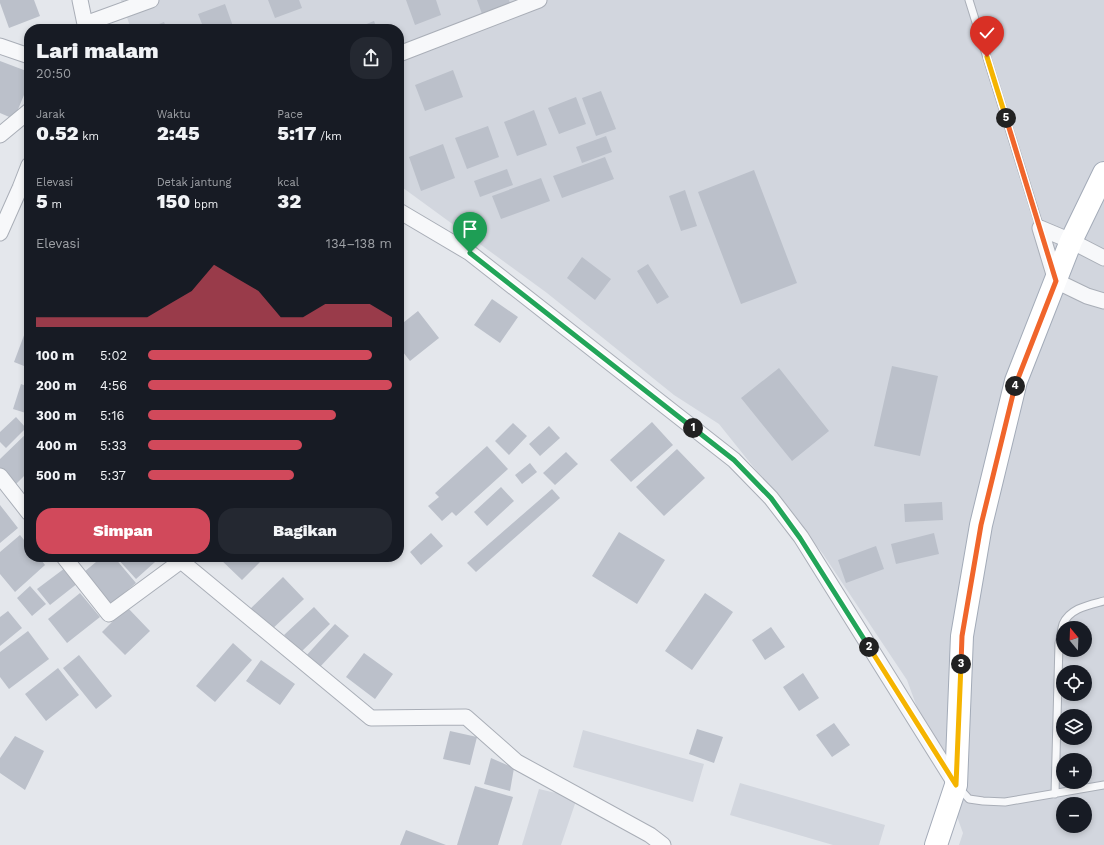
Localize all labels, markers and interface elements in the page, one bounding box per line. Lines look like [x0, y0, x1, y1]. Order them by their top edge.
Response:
pin [970, 16, 1004, 57]
icon: check [976, 22, 998, 44]
button: share [350, 37, 392, 79]
text: Lari malam [36, 38, 159, 63]
text: 20:50 [36, 66, 71, 81]
text: Jarak [36, 108, 65, 121]
text: Waktu [157, 108, 191, 121]
text: Pace [277, 108, 303, 121]
pin: 5 [996, 108, 1016, 128]
text: 5 [1003, 111, 1009, 124]
text: 0.52 [36, 121, 79, 145]
text: 2:45 [157, 121, 200, 145]
text: 5:17 [277, 121, 317, 145]
text: km [79, 130, 99, 143]
text: /km [317, 130, 342, 143]
text: Elevasi [36, 176, 73, 189]
text: Detak jantung [157, 176, 231, 189]
text: kcal [277, 176, 299, 189]
text: 5 [36, 189, 48, 213]
text: 150 [157, 189, 190, 213]
text: 32 [277, 189, 301, 213]
text: m [48, 198, 62, 211]
text: bpm [190, 198, 218, 211]
pin [453, 212, 487, 253]
icon: arrive [459, 218, 481, 240]
text: Elevasi [36, 236, 80, 251]
text: 134–138 m [326, 236, 392, 251]
text: 100 m [36, 348, 74, 363]
text: 5:02 [100, 348, 127, 363]
pin: 4 [1005, 376, 1025, 396]
text: 200 m [36, 378, 76, 393]
text: 4:56 [100, 378, 127, 393]
text: 4 [1011, 379, 1019, 392]
text: 300 m [36, 408, 76, 423]
text: 5:16 [100, 408, 124, 423]
pin: 1 [683, 418, 703, 438]
text: 1 [691, 421, 695, 434]
text: 400 m [36, 438, 77, 453]
text: 5:33 [100, 438, 127, 453]
text: 500 m [36, 468, 76, 483]
text: 5:37 [100, 468, 126, 483]
button: Simpan [36, 508, 210, 554]
button: Bagikan [218, 508, 392, 554]
north arrow [1056, 621, 1092, 657]
map controls [1056, 621, 1092, 833]
pin: 2 [859, 637, 879, 657]
text: 2 [866, 640, 872, 653]
pin: 3 [951, 654, 971, 674]
text: 3 [958, 657, 964, 670]
button: locate [1056, 665, 1092, 701]
button: layers [1056, 709, 1092, 745]
button: + [1056, 753, 1092, 789]
button: − [1056, 797, 1092, 833]

